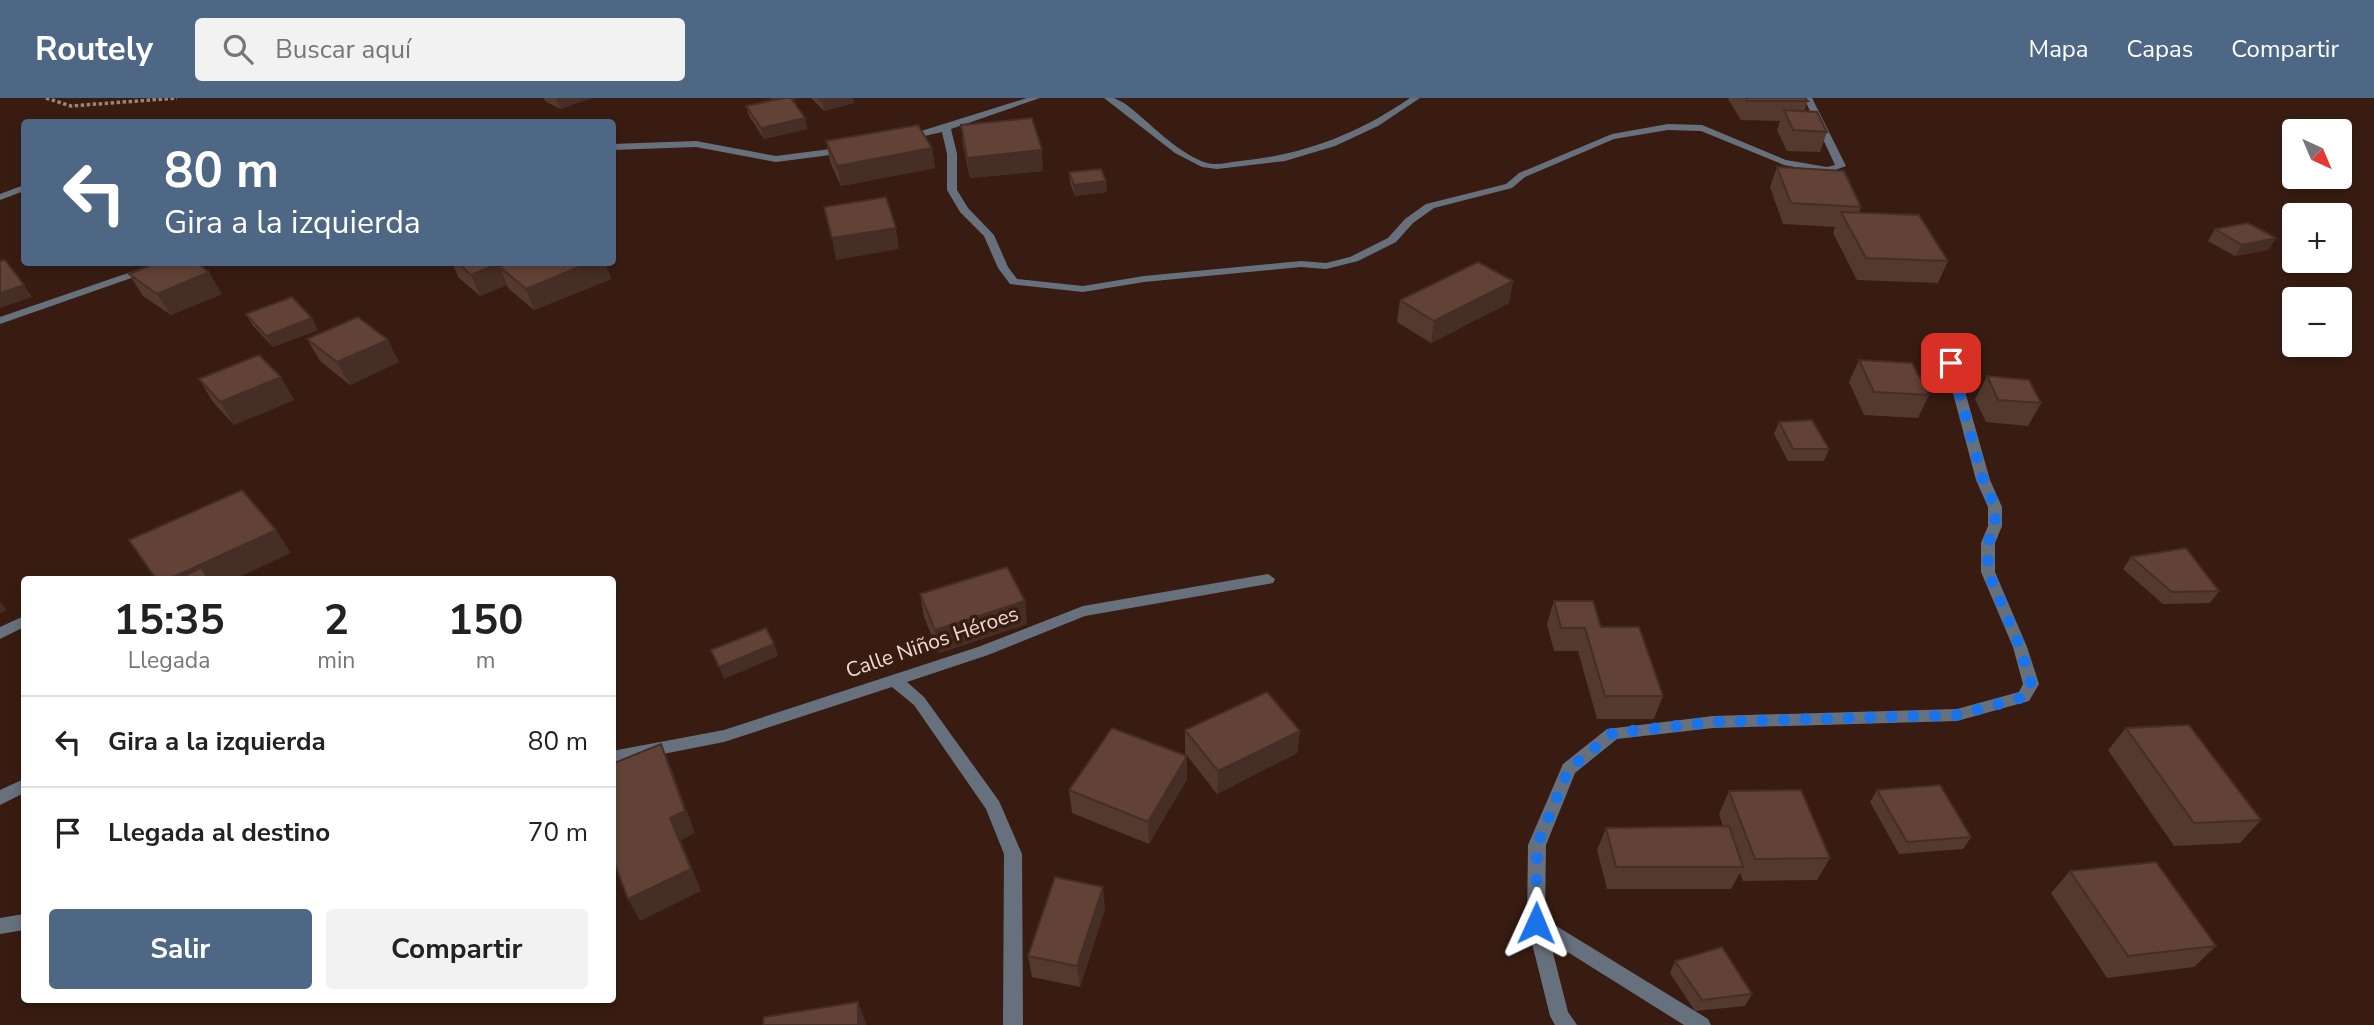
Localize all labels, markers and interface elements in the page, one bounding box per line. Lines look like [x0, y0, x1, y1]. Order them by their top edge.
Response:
search box [195, 18, 685, 81]
text: Routely [35, 27, 153, 72]
icon: search [219, 30, 257, 68]
text: Buscar aquí [275, 32, 411, 67]
text: Mapa [2029, 33, 2089, 65]
text: Capas [2127, 33, 2193, 65]
text: Compartir [2231, 33, 2339, 65]
north arrow [2282, 119, 2352, 189]
map controls [2282, 119, 2352, 357]
text: 80 m [164, 137, 279, 204]
icon: left [49, 147, 140, 238]
text: Gira a la izquierda [164, 201, 421, 244]
button: + [2282, 203, 2352, 273]
button: − [2282, 287, 2352, 357]
pin [1921, 333, 1981, 393]
icon: arrive [1932, 344, 1970, 382]
text: 15:35 [114, 592, 225, 649]
text: 2 [324, 592, 349, 649]
text: 150 [448, 592, 523, 649]
street label: Calle Niños Héroes [842, 599, 1022, 685]
text: Llegada [128, 645, 210, 676]
text: min [317, 645, 355, 676]
text: m [476, 645, 496, 676]
icon: left [49, 723, 87, 761]
text: Gira a la izquierda [108, 724, 326, 759]
text: 80 m [528, 724, 588, 759]
icon: arrive [49, 814, 87, 852]
text: Llegada al destino [108, 815, 330, 850]
text: 70 m [528, 815, 588, 850]
position arrow [1499, 886, 1573, 960]
button: Salir [49, 909, 312, 989]
button: Compartir [326, 909, 588, 989]

